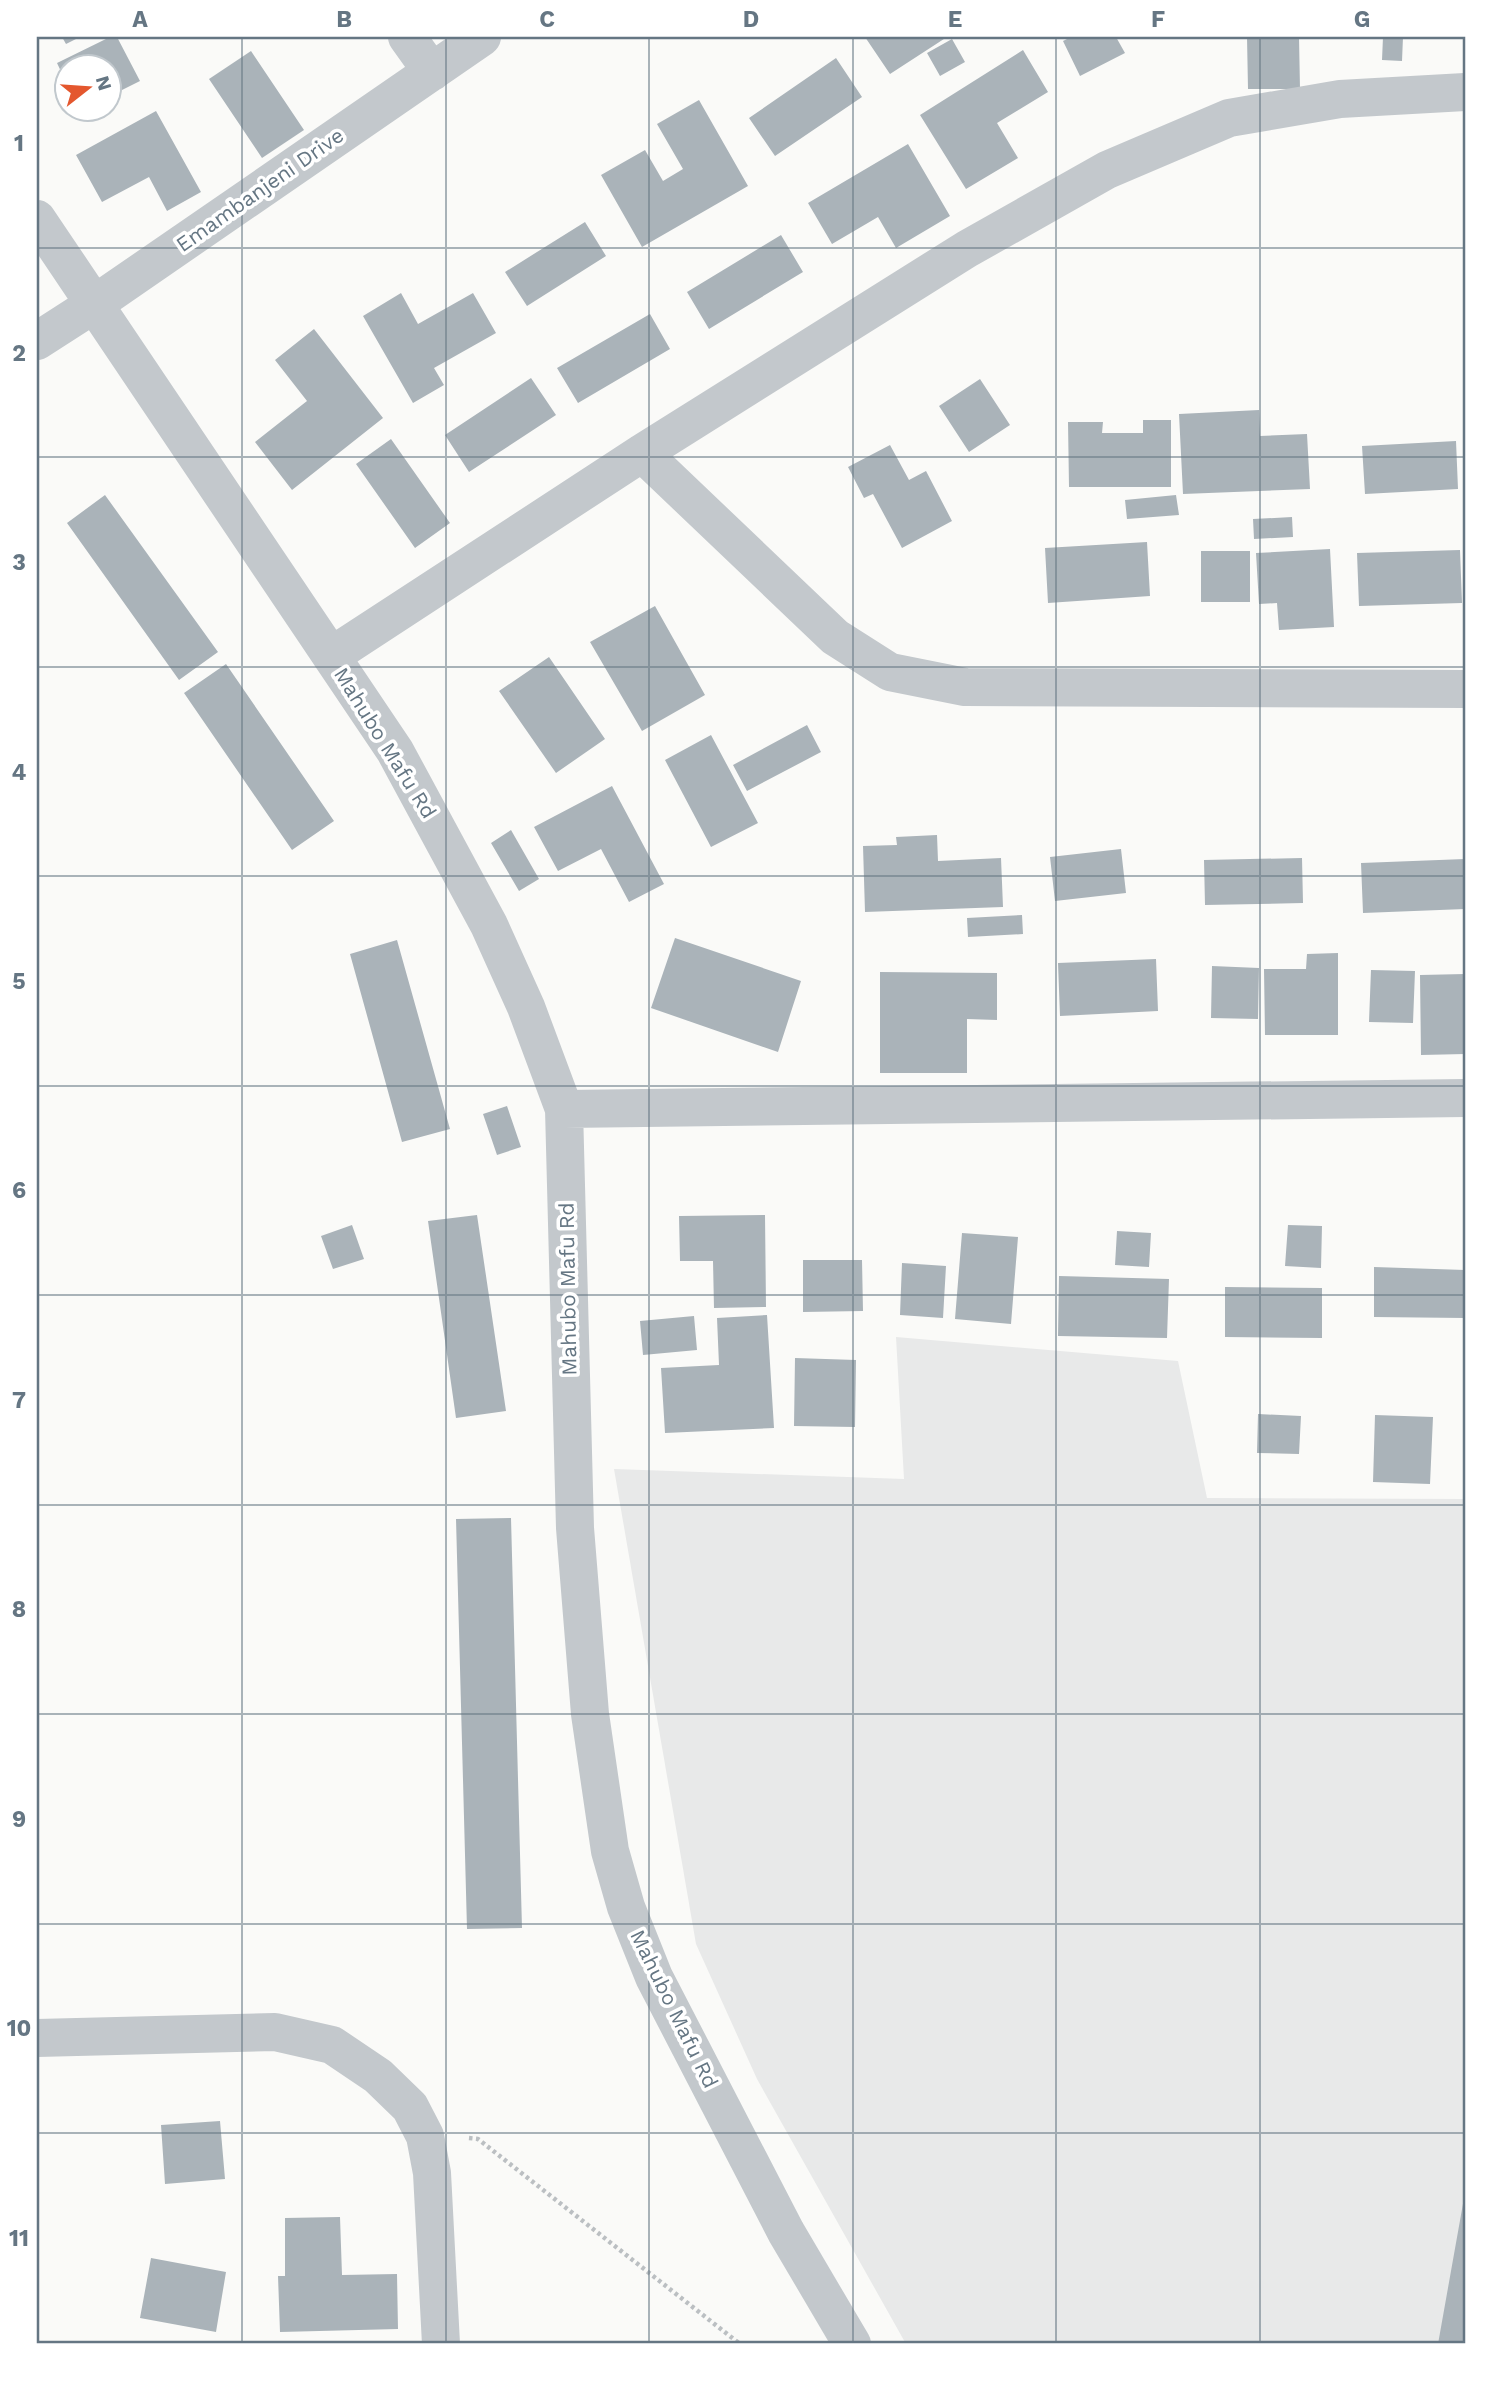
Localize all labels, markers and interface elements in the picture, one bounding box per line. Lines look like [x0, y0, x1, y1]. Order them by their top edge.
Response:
text: A [132, 6, 148, 33]
text: B [336, 6, 352, 33]
text: C [539, 6, 555, 33]
text: D [743, 6, 759, 33]
text: E [948, 6, 962, 33]
text: F [1151, 6, 1165, 33]
text: G [1354, 6, 1370, 33]
north arrow [52, 52, 122, 122]
text: N [91, 73, 117, 93]
street label: Emambanjeni Drive [171, 122, 348, 257]
text: 1 [14, 130, 24, 157]
text: 2 [12, 340, 26, 367]
text: 3 [12, 549, 26, 576]
street label: Mahubo Mafu Rd [329, 663, 442, 823]
text: 4 [12, 759, 27, 786]
text: 5 [12, 968, 26, 995]
text: 6 [12, 1177, 26, 1204]
street label: Mahubo Mafu Rd [553, 1202, 582, 1376]
text: 7 [12, 1387, 26, 1414]
text: 8 [12, 1596, 26, 1623]
text: 9 [12, 1806, 26, 1833]
street label: Mahubo Mafu Rd [625, 1925, 724, 2092]
text: 10 [7, 2015, 31, 2042]
text: 11 [9, 2225, 29, 2252]

